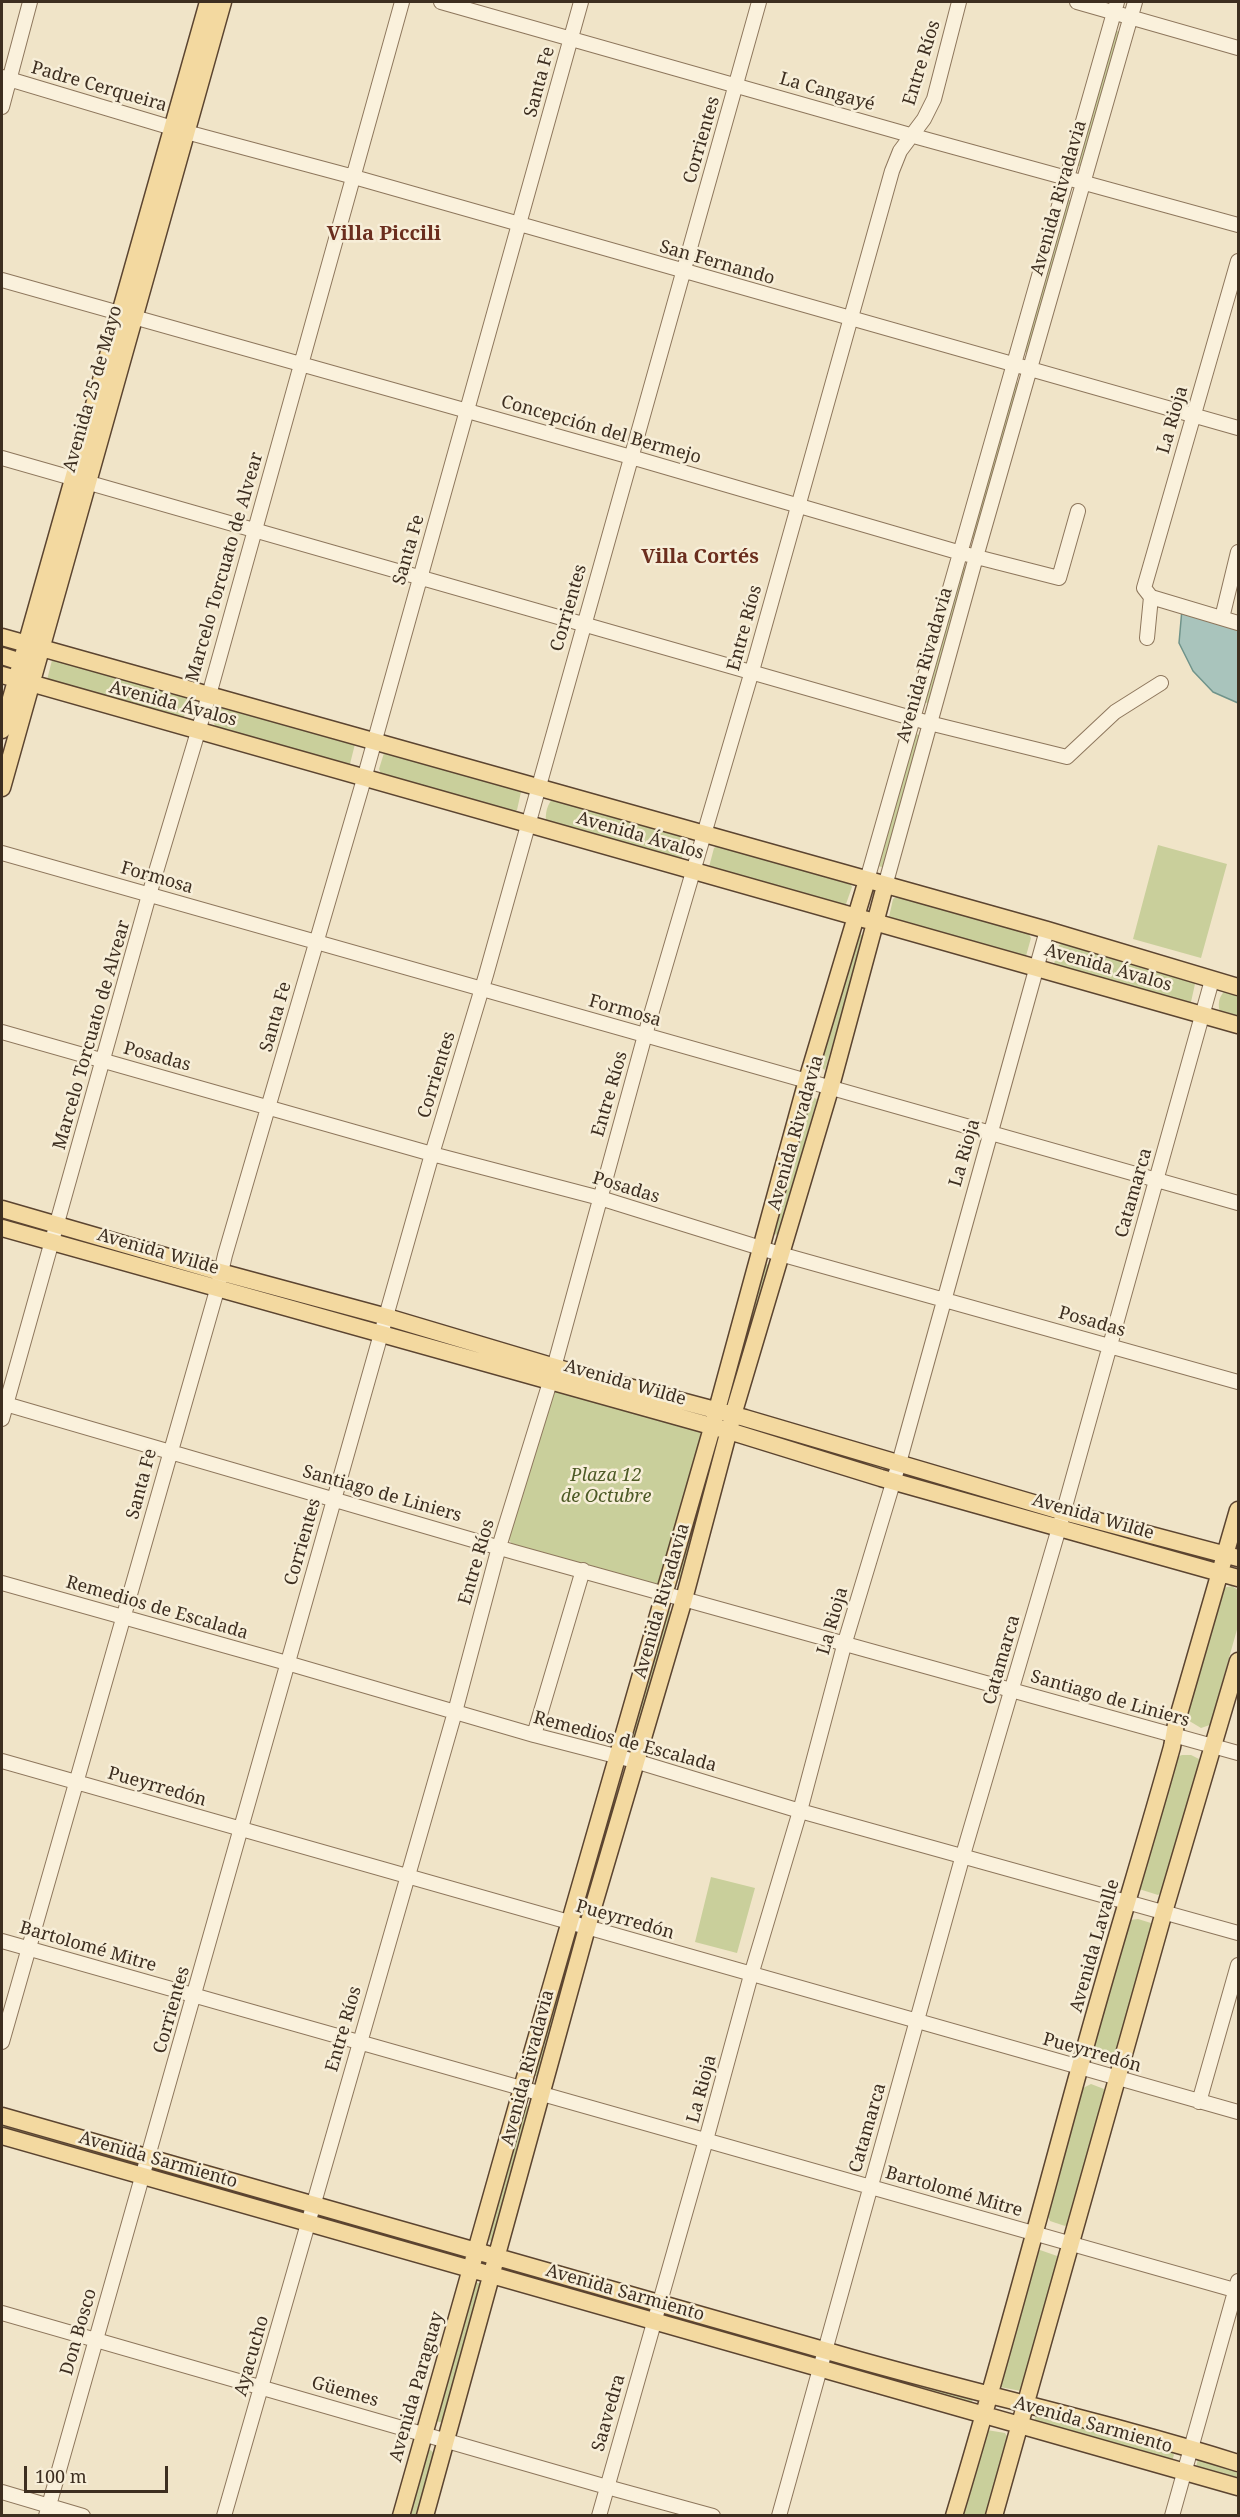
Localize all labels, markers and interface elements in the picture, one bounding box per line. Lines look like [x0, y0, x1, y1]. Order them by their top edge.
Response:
street label: Entre Ríos [899, 18, 945, 108]
street label: Santa Fe [520, 44, 560, 120]
street label: Padre Cerqueira [29, 57, 169, 117]
street label: La Cangayé [777, 68, 877, 116]
street label: Corrientes [679, 94, 725, 186]
street label: Avenida Rivadavia [1026, 118, 1092, 278]
district label: Villa Piccili [327, 222, 441, 246]
street label: San Fernando [657, 236, 777, 290]
street label: Avenida 25 de Mayo [59, 303, 127, 475]
street label: La Rioja [1153, 384, 1193, 456]
street label: Concepción del Bermejo [498, 391, 704, 469]
street label: Marcelo Torcuato de Alvear [182, 450, 268, 684]
street label: Santa Fe [389, 512, 429, 588]
district label: Villa Cortés [641, 545, 759, 569]
street label: Corrientes [546, 562, 592, 654]
street label: Entre Ríos [723, 583, 767, 673]
street label: Avenida Rivadavia [892, 585, 958, 745]
street label: Avenida Ávalos [107, 677, 239, 731]
street label: Avenida Ávalos [574, 808, 706, 864]
street label: Formosa [118, 857, 196, 899]
street label: Marcelo Torcuato de Alvear [49, 918, 135, 1152]
street label: Avenida Ávalos [1042, 940, 1174, 996]
street label: Santa Fe [256, 979, 296, 1055]
street label: Formosa [586, 990, 664, 1032]
street label: Corrientes [414, 1029, 460, 1121]
street label: Posadas [121, 1038, 193, 1076]
street label: Entre Ríos [587, 1049, 633, 1139]
street label: Avenida Rivadavia [763, 1053, 829, 1213]
street label: La Rioja [945, 1117, 985, 1189]
street label: Catamarca [1111, 1146, 1157, 1240]
street label: Posadas [590, 1168, 662, 1208]
street label: Avenida Wilde [95, 1224, 221, 1280]
street label: Posadas [1056, 1302, 1128, 1342]
street label: Avenida Wilde [562, 1355, 688, 1411]
street label: Santa Fe [122, 1446, 162, 1522]
street label: Santiago de Liniers [300, 1461, 464, 1527]
park label: Plaza 12 de Octubre [561, 1465, 651, 1508]
street label: Avenida Wilde [1030, 1489, 1156, 1545]
street label: Corrientes [280, 1496, 326, 1588]
street label: Entre Ríos [454, 1517, 500, 1607]
street label: Avenida Rivadavia [629, 1521, 695, 1681]
street label: Remedios de Escalada [63, 1572, 251, 1644]
street label: La Rioja [813, 1585, 853, 1657]
street label: Catamarca [979, 1613, 1025, 1707]
street label: Santiago de Liniers [1028, 1666, 1192, 1732]
street label: Remedios de Escalada [531, 1707, 719, 1777]
street label: Pueyrredón [105, 1763, 209, 1811]
street label: Avenida Lavalle [1066, 1877, 1124, 2015]
street label: Pueyrredón [573, 1896, 677, 1944]
street label: Bartolomé Mitre [17, 1917, 159, 1977]
street label: Corrientes [149, 1964, 195, 2056]
street label: Entre Ríos [321, 1984, 367, 2074]
street label: Avenida Rivadavia [497, 1988, 559, 2148]
street label: Pueyrredón [1040, 2029, 1144, 2077]
street label: La Rioja [683, 2053, 721, 2125]
street label: Catamarca [845, 2081, 891, 2175]
street label: Avenida Sarmiento [76, 2127, 240, 2193]
street label: Bartolomé Mitre [883, 2162, 1025, 2222]
street label: Avenida Sarmiento [543, 2260, 707, 2326]
street label: Don Bosco [56, 2286, 102, 2378]
street label: Avenida Paraguay [385, 2309, 449, 2465]
street label: Ayacucho [230, 2313, 274, 2399]
street label: Güemes [309, 2372, 381, 2412]
street label: Saavedra [588, 2372, 630, 2454]
street label: Avenida Sarmiento [1011, 2392, 1175, 2458]
scale bar [27, 2454, 171, 2492]
text: 100 m [35, 2464, 87, 2488]

